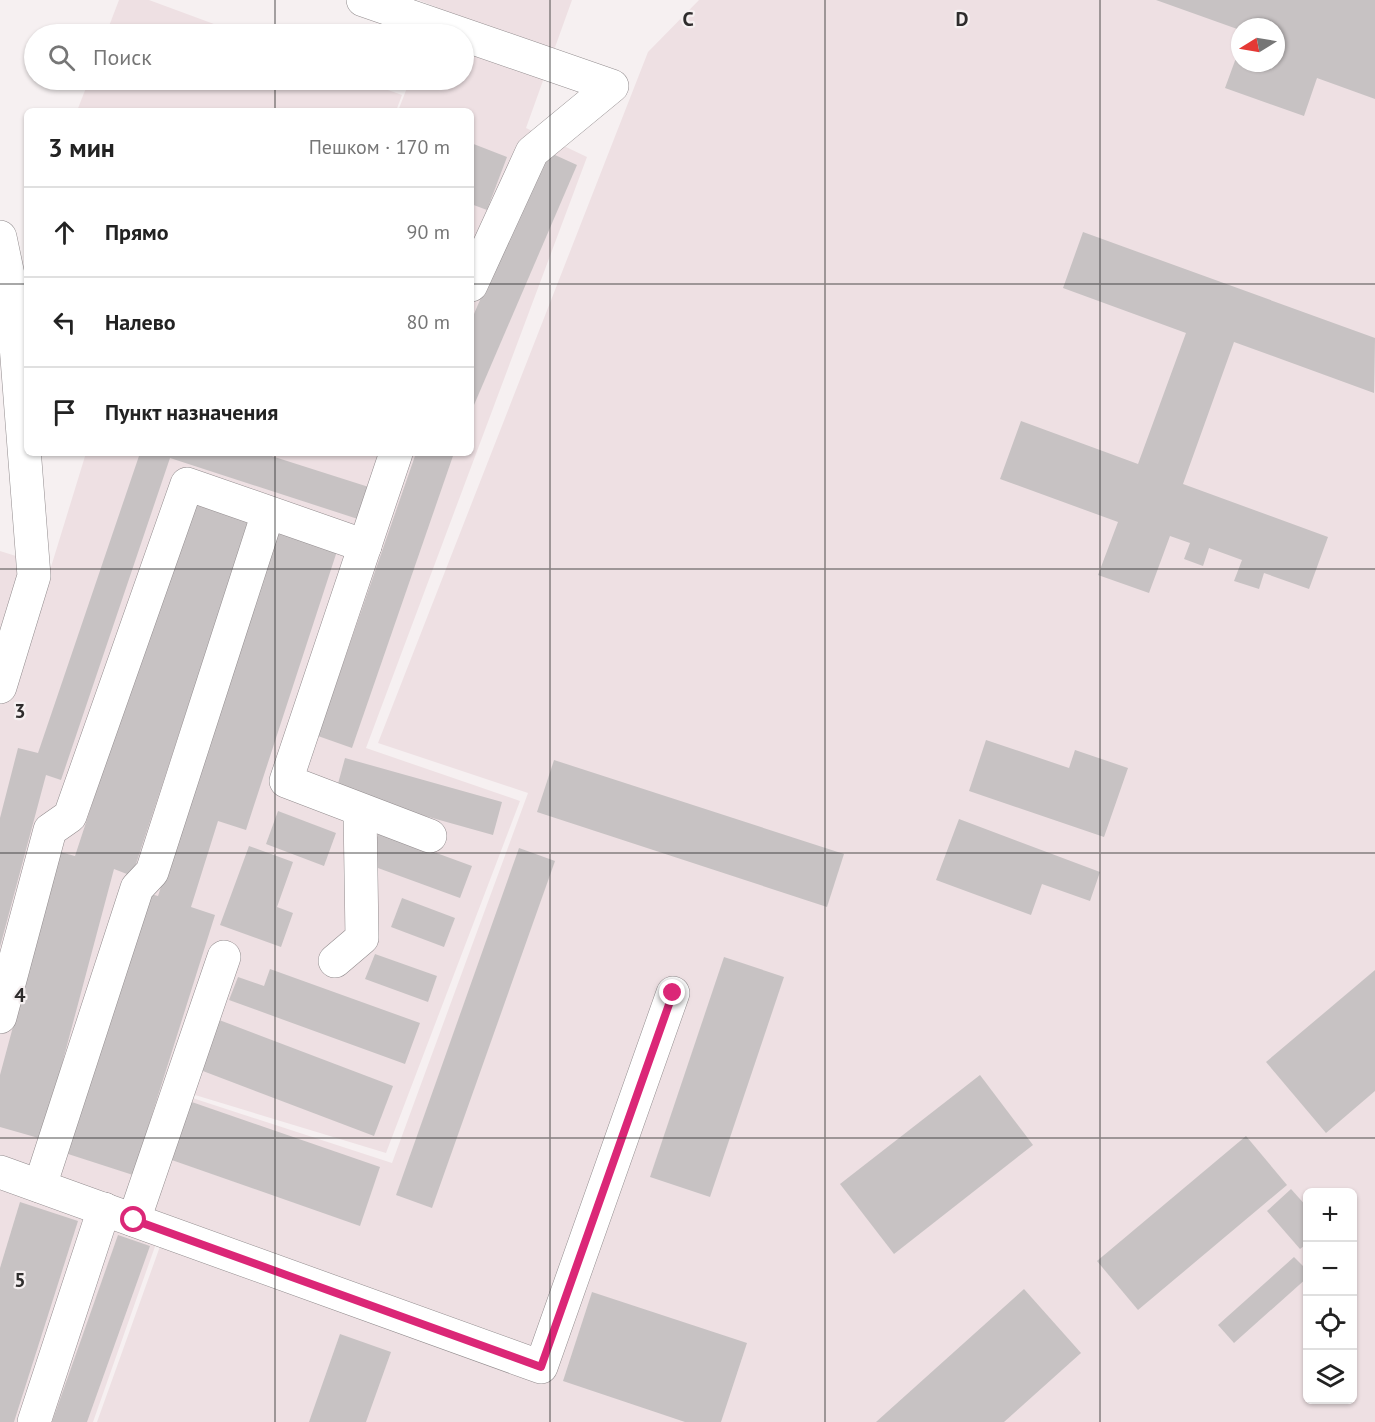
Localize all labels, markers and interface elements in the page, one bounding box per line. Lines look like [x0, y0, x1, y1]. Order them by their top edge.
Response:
text: C [682, 6, 694, 32]
text: D [956, 6, 969, 32]
north arrow [1231, 18, 1285, 72]
search box [24, 24, 474, 90]
icon: search [45, 41, 78, 74]
text: Поиск [93, 43, 152, 71]
text: 3 мин [48, 131, 115, 164]
text: Пешком · 170 m [309, 134, 450, 160]
icon: ahead [48, 216, 81, 249]
text: Прямо [105, 218, 168, 246]
text: 90 m [407, 219, 450, 245]
icon: left [48, 306, 81, 339]
text: Налево [105, 308, 176, 336]
text: 80 m [407, 309, 450, 335]
icon: arrive [48, 396, 81, 429]
text: Пункт назначения [105, 398, 278, 426]
text: 3 [14, 698, 26, 724]
route end [659, 979, 685, 1005]
text: 4 [14, 982, 26, 1008]
map controls [1303, 1188, 1357, 1404]
button: + [1303, 1188, 1357, 1242]
route start [120, 1206, 146, 1232]
button: − [1303, 1242, 1357, 1296]
text: 5 [14, 1267, 26, 1293]
button: locate [1303, 1296, 1357, 1350]
button: layers [1303, 1350, 1357, 1404]

